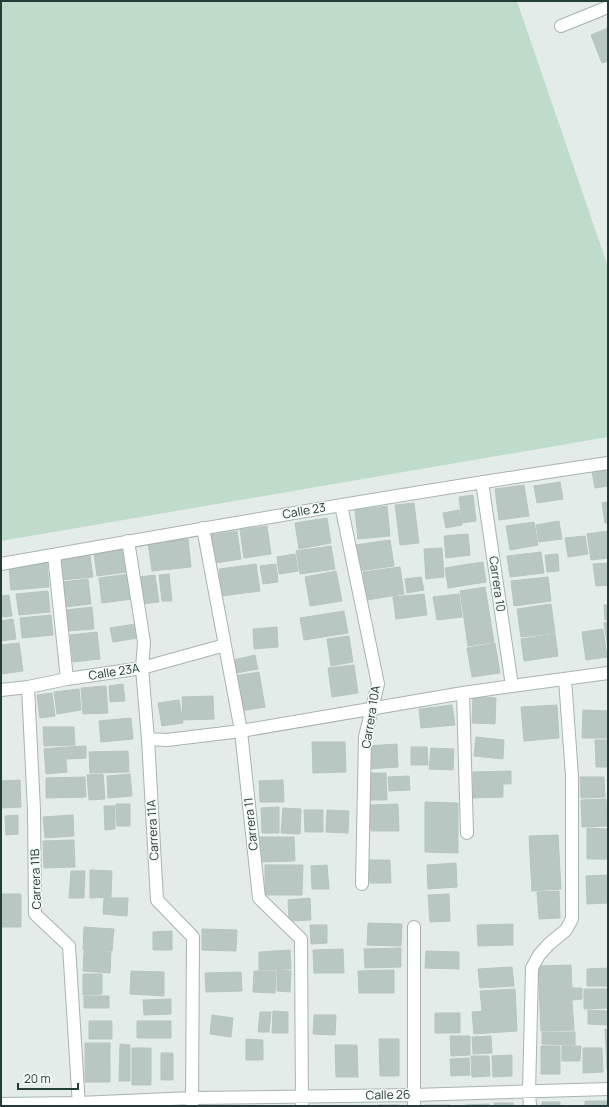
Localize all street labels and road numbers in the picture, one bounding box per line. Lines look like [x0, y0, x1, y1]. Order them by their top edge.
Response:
street label: Calle 23 [281, 498, 327, 523]
street label: Carrera 10 [485, 555, 510, 613]
street label: Calle 23A [87, 659, 141, 684]
street label: Carrera 10A [357, 684, 384, 750]
street label: Carrera 11 [239, 797, 262, 851]
street label: Carrera 11A [142, 799, 163, 861]
street label: Carrera 11B [26, 848, 45, 910]
street label: Calle 26 [366, 1086, 410, 1103]

